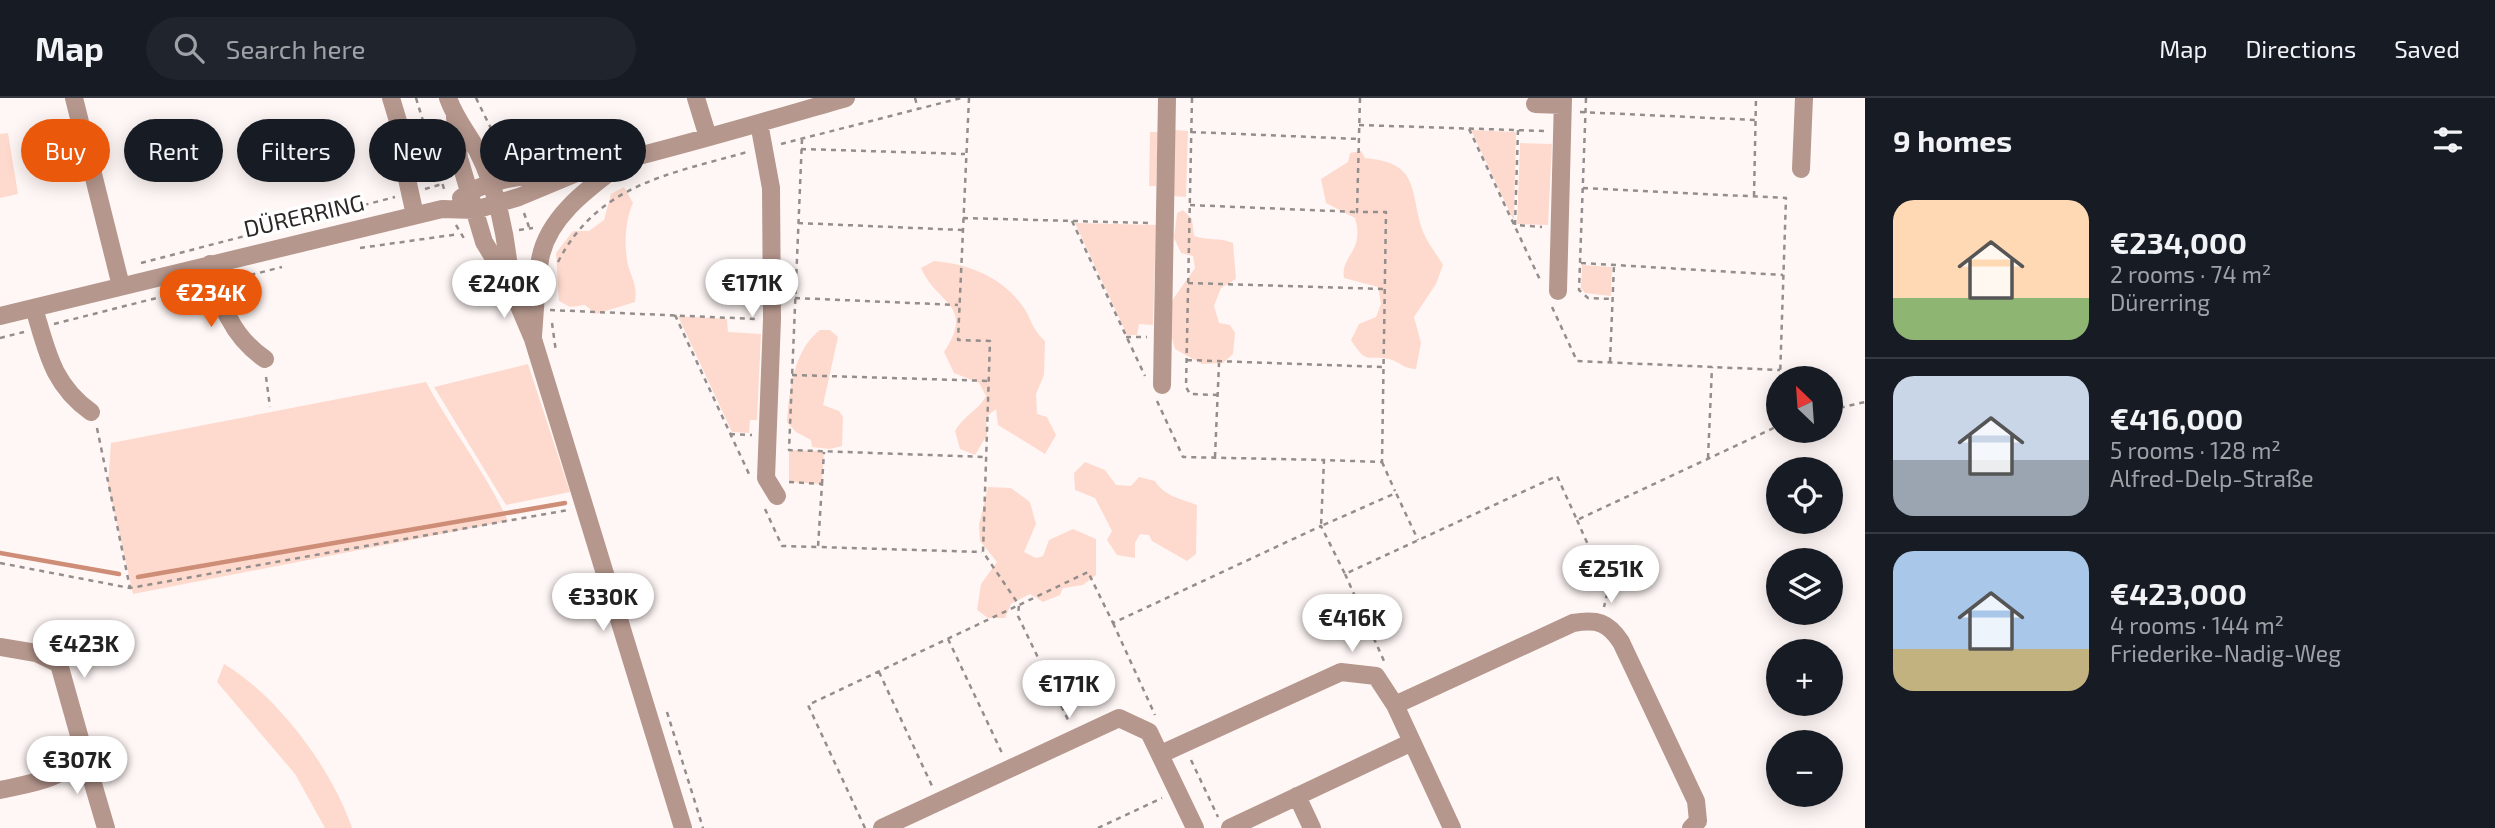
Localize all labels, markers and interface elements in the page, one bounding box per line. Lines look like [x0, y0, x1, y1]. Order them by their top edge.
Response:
search box [146, 17, 636, 80]
text: Map [35, 28, 104, 68]
icon: search [170, 29, 208, 67]
text: Search here [226, 33, 365, 64]
text: Map [2159, 34, 2207, 63]
text: Directions [2245, 34, 2356, 63]
text: Saved [2394, 34, 2460, 63]
chip: Buy [21, 119, 110, 182]
chip: Rent [124, 119, 223, 182]
chip: Filters [237, 119, 355, 182]
chip: New [369, 119, 466, 182]
chip: Apartment [480, 119, 646, 182]
icon: filters [2429, 121, 2467, 159]
text: 9 homes [1893, 122, 2012, 158]
street label: DÜRERRING [241, 188, 367, 242]
text: €234,000 [2110, 224, 2247, 260]
icon: home [1949, 228, 2033, 312]
pin: €240K [455, 260, 553, 320]
pin: €171K [703, 260, 801, 319]
text: 2 rooms · 74 m² [2110, 260, 2271, 288]
text: €171K [721, 268, 783, 296]
text: €240K [468, 269, 540, 297]
pin: €234K [162, 270, 260, 329]
text: €234K [176, 278, 246, 306]
text: Dürerring [2110, 288, 2210, 316]
north arrow [1766, 366, 1843, 443]
map controls [1766, 366, 1843, 807]
text: €416,000 [2110, 400, 2243, 436]
icon: home [1949, 404, 2033, 488]
text: 5 rooms · 128 m² [2110, 436, 2281, 464]
button: locate [1766, 457, 1843, 534]
text: Alfred-Delp-Straße [2110, 464, 2314, 492]
pin: €251K [1562, 546, 1660, 605]
button: layers [1766, 548, 1843, 625]
text: €251K [1578, 554, 1644, 582]
pin: €330K [554, 574, 652, 633]
text: €423,000 [2110, 575, 2247, 611]
icon: home [1949, 579, 2033, 663]
text: €330K [568, 582, 638, 610]
pin: €416K [1303, 594, 1401, 654]
text: €416K [1318, 603, 1386, 631]
text: 4 rooms · 144 m² [2110, 611, 2284, 639]
pin: €423K [35, 620, 133, 680]
text: €423K [49, 629, 119, 657]
button: + [1766, 639, 1843, 716]
text: Friederike-Nadig-Weg [2110, 639, 2341, 667]
pin: €171K [1020, 660, 1118, 720]
text: €171K [1038, 669, 1100, 697]
button: − [1766, 730, 1843, 807]
pin: €307K [28, 736, 126, 796]
text: €307K [42, 745, 112, 773]

